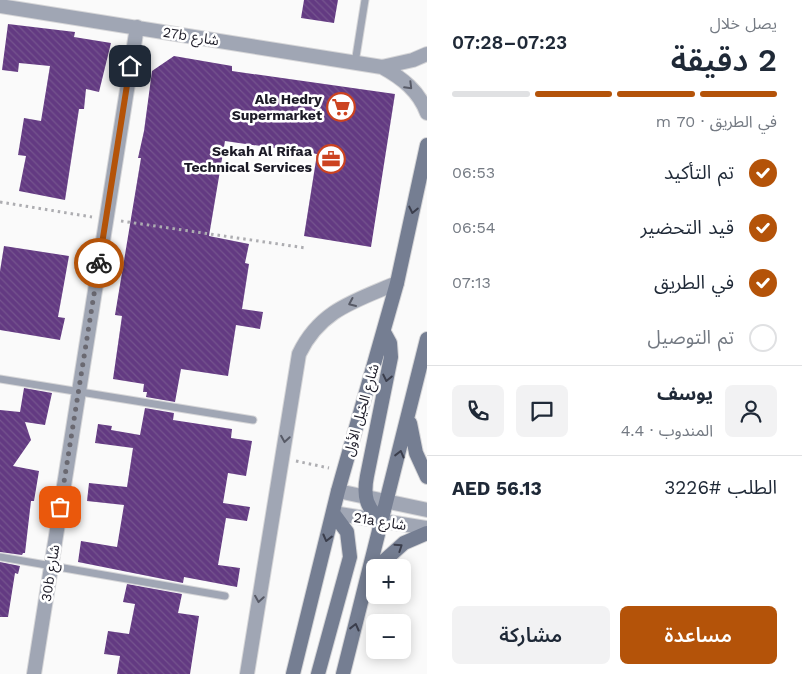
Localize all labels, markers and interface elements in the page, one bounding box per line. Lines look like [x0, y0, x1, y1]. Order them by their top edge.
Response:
text: يصل خلال [710, 14, 777, 33]
street label: 27b شارع [161, 24, 220, 51]
text: 07:23–07:28 [452, 31, 567, 54]
text: 2 دقيقة [671, 41, 777, 79]
pin [109, 45, 151, 87]
icon: home [116, 52, 144, 80]
one-way arrow [403, 80, 412, 89]
place label: Ale Hedry Supermarket [232, 91, 322, 123]
supermarket icon: Ale Hedry Supermarket [326, 92, 356, 122]
text: في الطريق · 70 m [656, 112, 777, 131]
place label: Sekah Al Rifaa Technical Services [184, 143, 313, 175]
office icon: Sekah Al Rifaa Technical Services [316, 144, 346, 174]
icon: check [749, 159, 777, 187]
text: تم التأكيد [664, 161, 734, 184]
text: 06:53 [452, 163, 495, 182]
one-way arrow [408, 206, 419, 215]
icon: check [749, 214, 777, 242]
text: قيد التحضير [641, 216, 734, 239]
text: 06:54 [452, 218, 496, 237]
courier [74, 238, 124, 288]
icon: bike [85, 249, 113, 277]
icon: check [749, 269, 777, 297]
text: في الطريق [654, 271, 734, 294]
text: 07:13 [452, 273, 491, 292]
one-way arrow [348, 296, 357, 307]
text: تم التوصيل [648, 326, 734, 349]
street label: شارع الخيل الأول [340, 362, 385, 459]
one-way arrow [382, 373, 392, 382]
text: يوسف [657, 382, 713, 405]
button: phone [452, 385, 504, 437]
button: chat [516, 385, 568, 437]
button: person [725, 385, 777, 437]
text: المندوب · 4.4 [621, 421, 713, 440]
one-way arrow [281, 435, 291, 443]
one-way arrow [394, 450, 404, 458]
text: الطلب #3226 [664, 476, 777, 499]
text: AED 56.13 [452, 477, 542, 500]
pin [39, 486, 81, 528]
icon: bag [46, 493, 74, 521]
street label: 21a شارع [352, 509, 408, 536]
one-way arrow [322, 534, 333, 543]
street label: 30b شارع [38, 543, 65, 603]
one-way arrow [394, 544, 403, 553]
map controls [366, 559, 411, 659]
button: + [366, 559, 411, 604]
one-way arrow [255, 595, 265, 604]
button: مشاركة [452, 606, 610, 664]
button: مساعدة [620, 606, 777, 664]
button: − [366, 614, 411, 659]
one-way arrow [350, 623, 360, 631]

